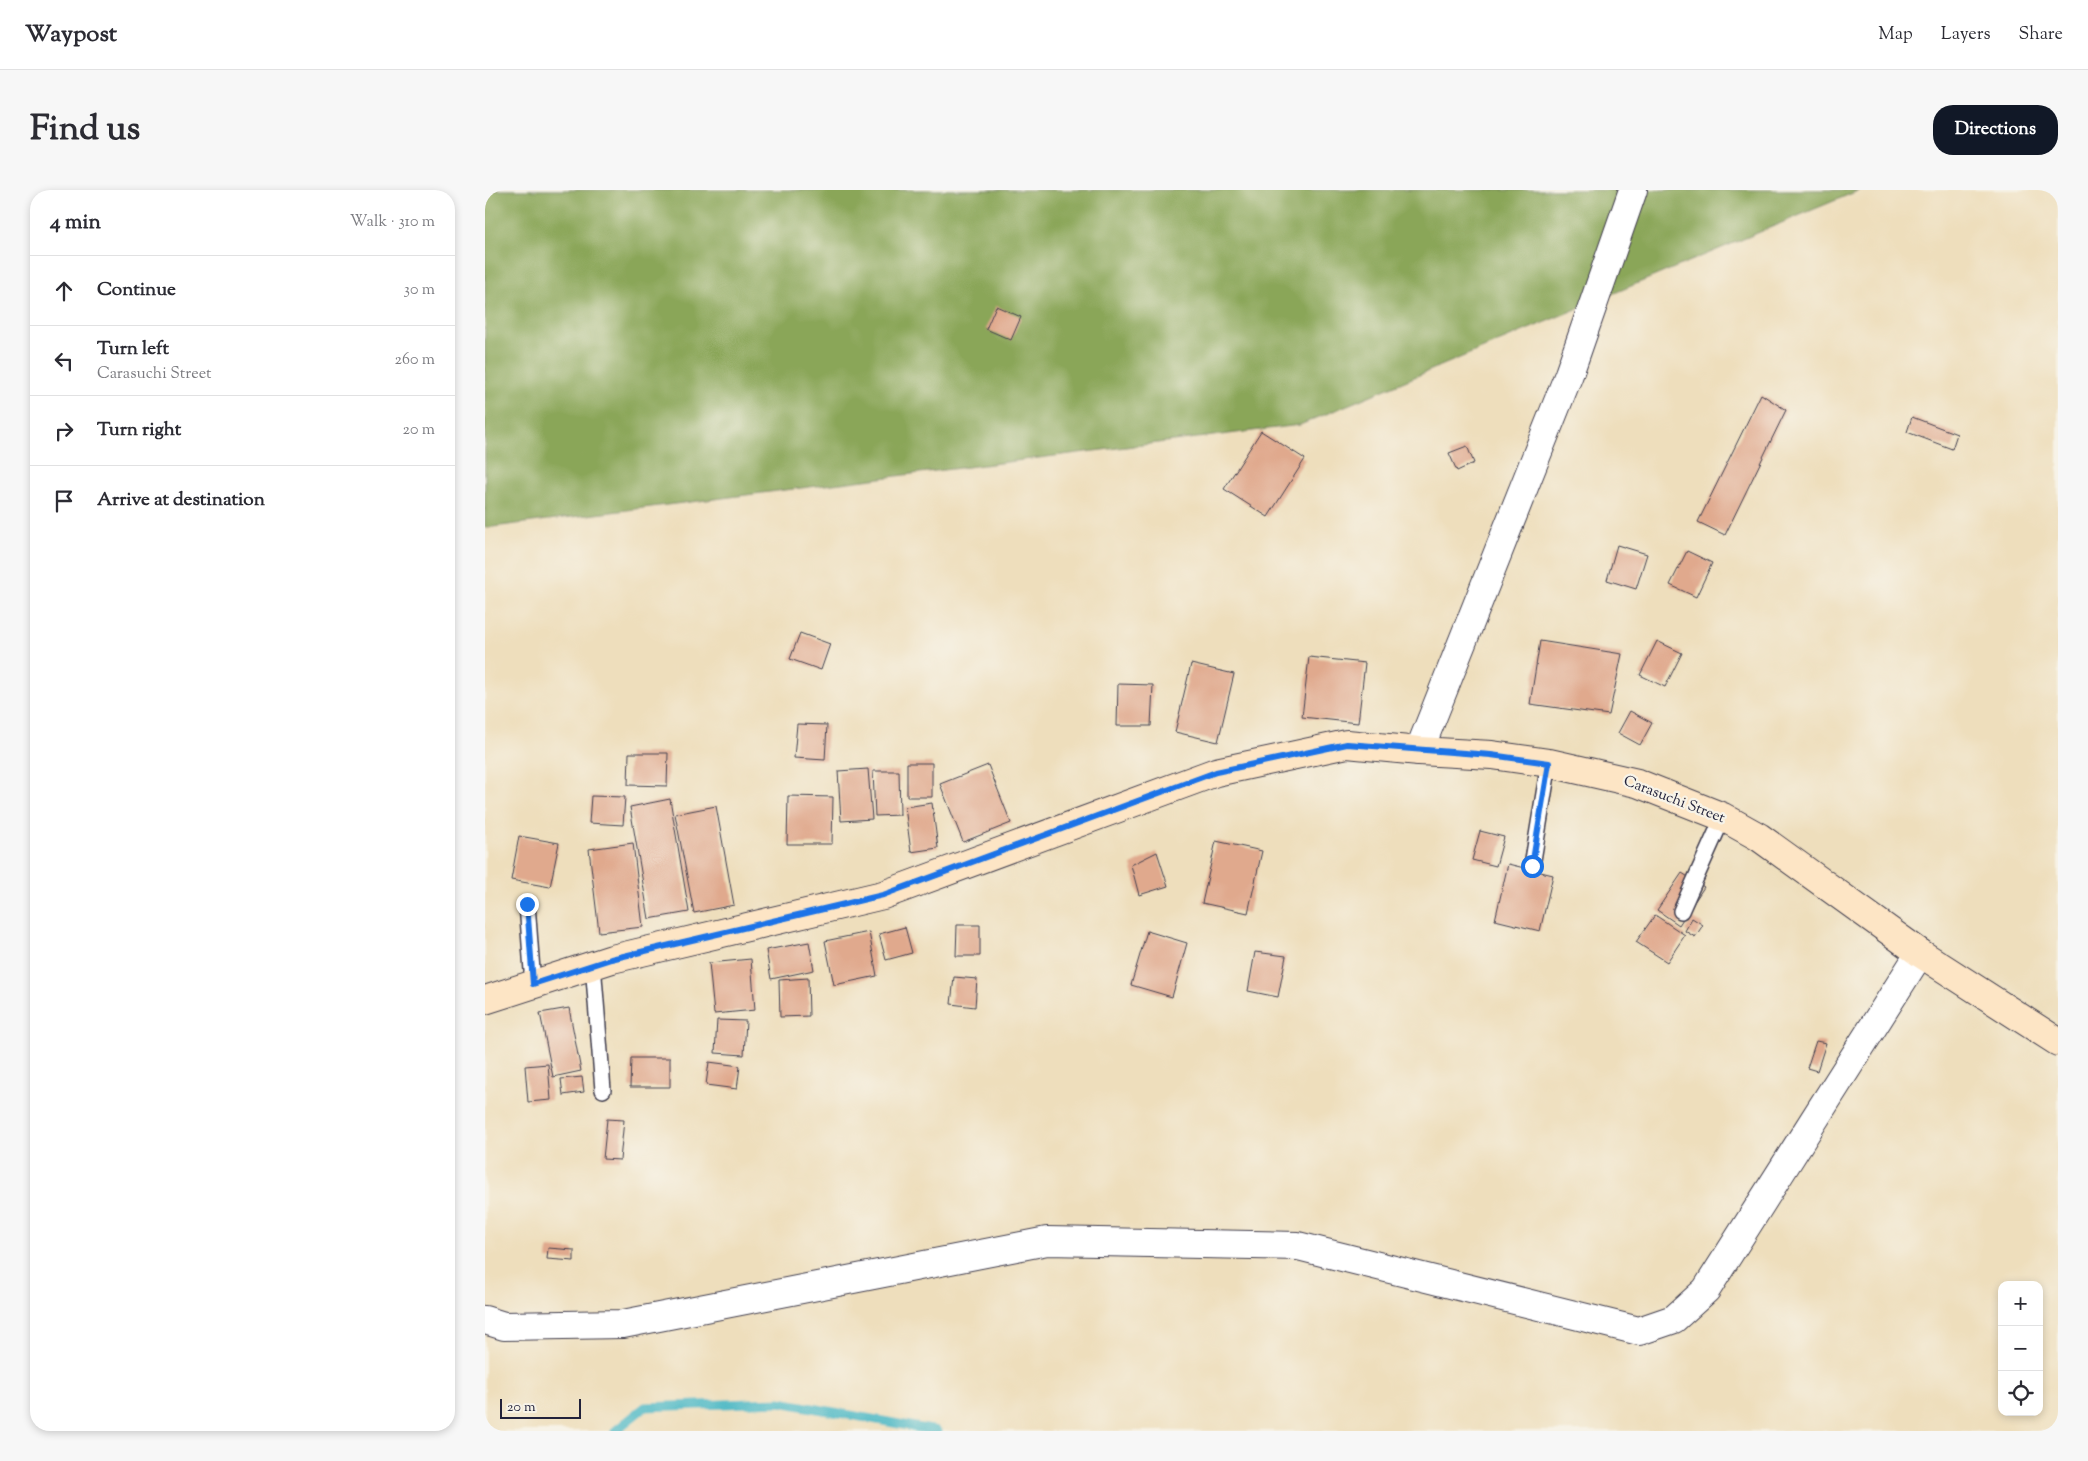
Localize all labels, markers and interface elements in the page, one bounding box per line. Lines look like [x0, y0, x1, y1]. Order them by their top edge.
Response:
text: Waypost [25, 18, 117, 52]
text: Map [1878, 22, 1913, 48]
text: Layers [1941, 22, 1991, 48]
text: Share [2019, 22, 2063, 48]
text: Find us [30, 105, 140, 156]
button: Directions [1933, 105, 2058, 155]
text: 4 min [50, 208, 101, 238]
text: Walk · 310 m [350, 211, 435, 234]
icon: ahead [50, 277, 78, 305]
text: Continue [97, 277, 176, 304]
text: 30 m [404, 279, 435, 302]
text: Turn left [97, 336, 169, 363]
icon: left [50, 347, 78, 375]
text: 260 m [394, 349, 435, 372]
text: Carasuchi Street [97, 363, 212, 386]
icon: right [50, 417, 78, 445]
text: Turn right [97, 417, 181, 444]
text: 20 m [402, 419, 435, 442]
icon: arrive [50, 487, 78, 515]
text: Arrive at destination [97, 487, 265, 514]
street label: Carasuchi Street [1620, 771, 1728, 829]
route start [1521, 855, 1544, 878]
route end [516, 893, 539, 916]
map controls [1998, 1281, 2043, 1416]
button: + [1998, 1281, 2043, 1326]
button: − [1998, 1326, 2043, 1371]
button: locate [1998, 1371, 2043, 1416]
scale bar [500, 1396, 581, 1419]
text: 20 m [507, 1398, 536, 1418]

